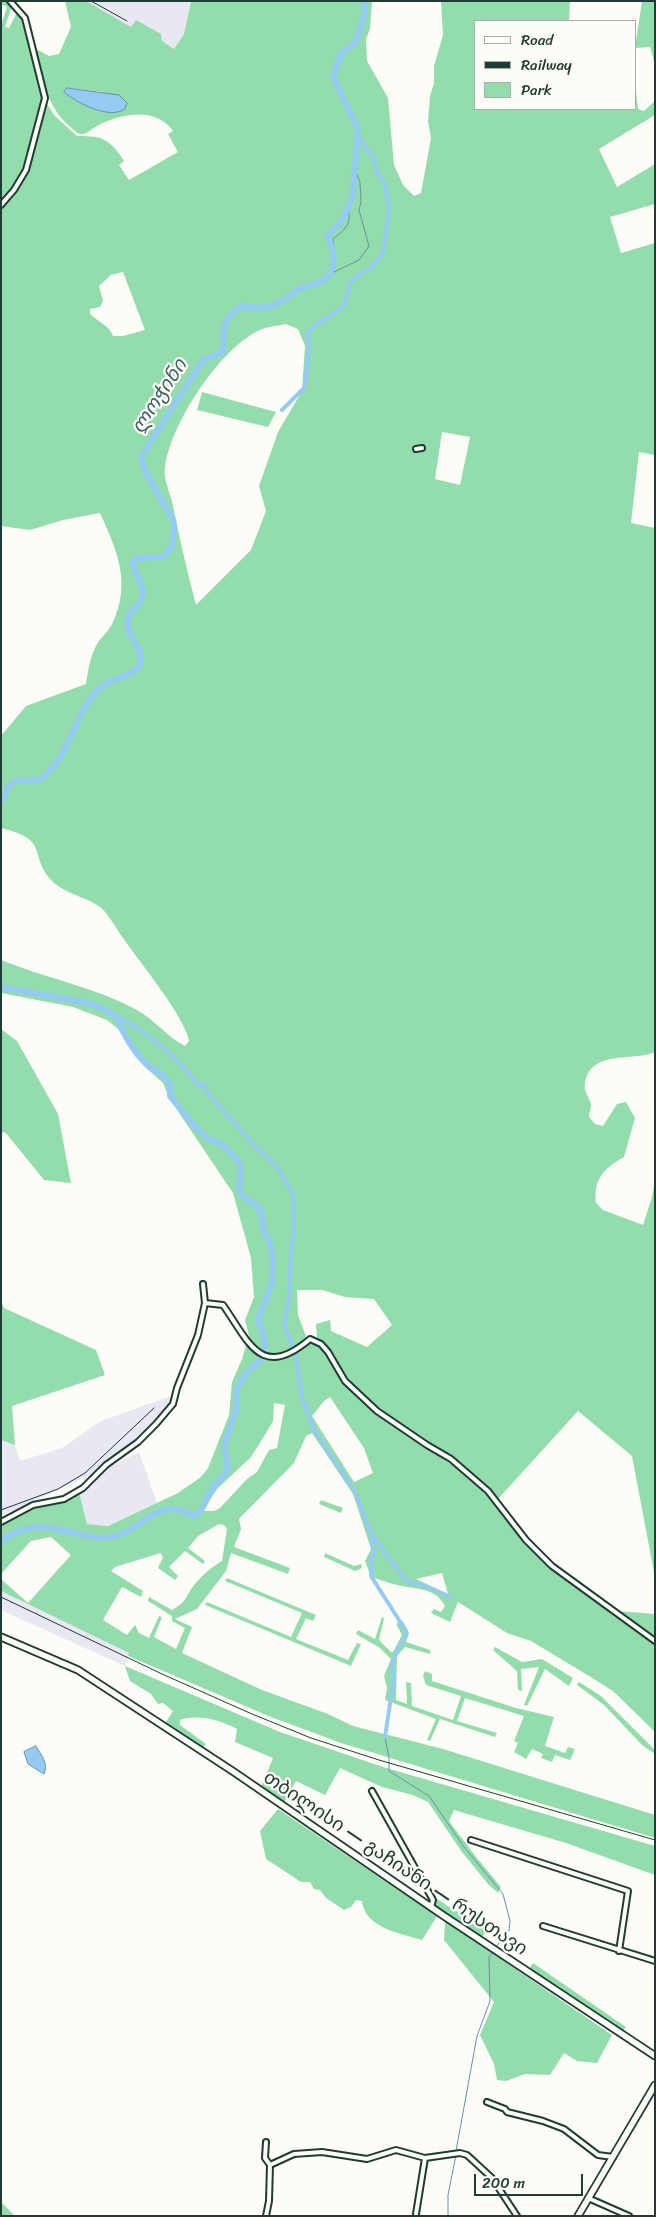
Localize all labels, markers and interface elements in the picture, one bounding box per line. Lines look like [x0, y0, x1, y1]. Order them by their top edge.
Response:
legend [473, 20, 636, 110]
text: Road [521, 27, 553, 53]
text: Railway [521, 52, 572, 78]
text: Park [521, 77, 552, 103]
water label: ლოჭინი [127, 355, 193, 439]
street label: თბილისი — გაჩიანი — რუსთავი [259, 1767, 531, 1961]
scale bar [476, 2164, 585, 2196]
text: 200 m [482, 2170, 525, 2196]

